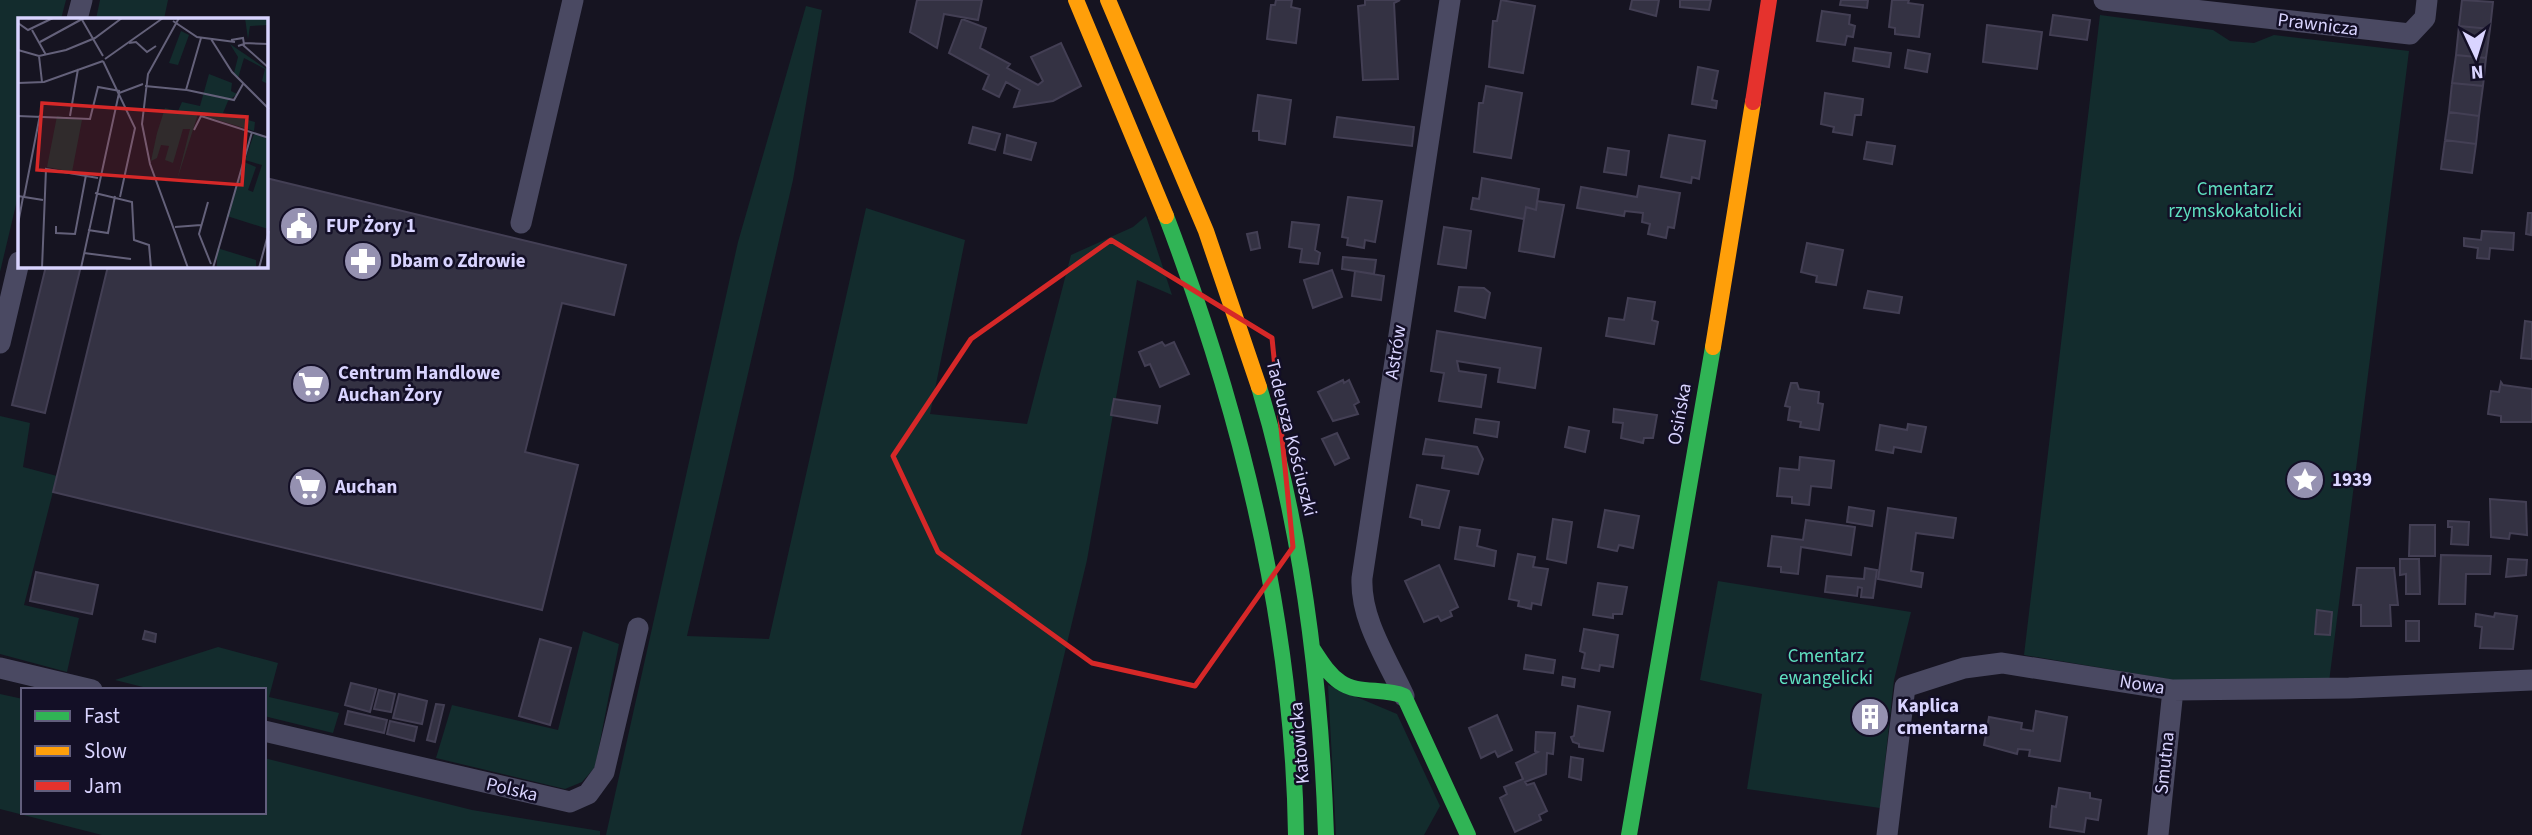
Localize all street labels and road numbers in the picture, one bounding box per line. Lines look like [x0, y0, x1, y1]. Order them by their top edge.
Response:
street label: Prawnicza [2276, 7, 2360, 43]
street label: Astrów [1378, 322, 1414, 381]
street label: Tadeusza Kościuszki [1258, 357, 1324, 519]
street label: Osińska [1661, 381, 1699, 447]
street label: Nowa [2117, 668, 2167, 702]
street label: Katowicka [1283, 701, 1317, 785]
street label: Smutna [2148, 730, 2182, 796]
street label: Polska [484, 771, 540, 809]

